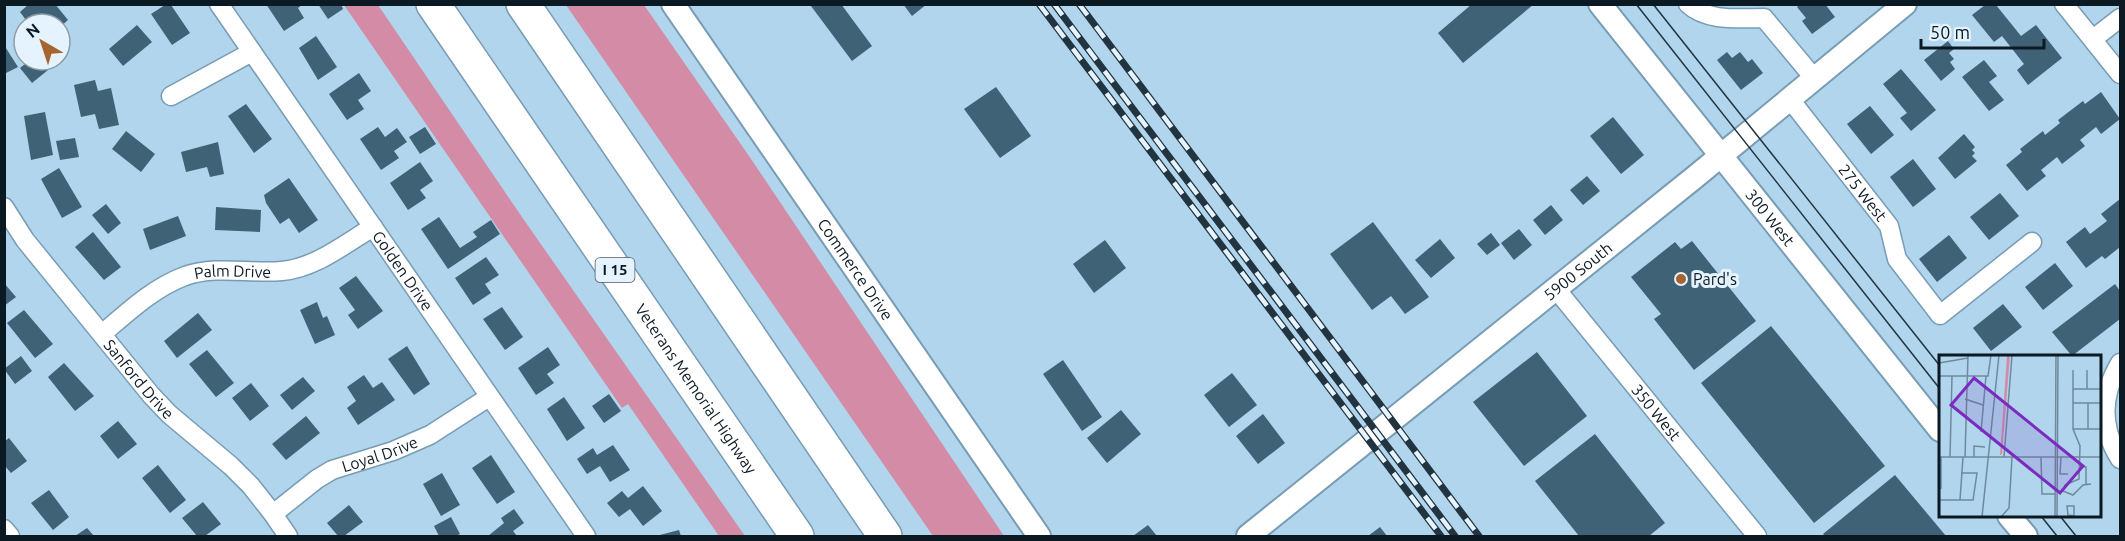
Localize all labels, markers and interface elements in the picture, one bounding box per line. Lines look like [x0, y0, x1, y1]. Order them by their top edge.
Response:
north arrow [12, 12, 72, 72]
scale bar [1921, 12, 2044, 50]
text: N [22, 20, 43, 41]
text: 50 m [1930, 22, 1970, 42]
street label: 275 West [1835, 160, 1891, 225]
street label: 300 West [1742, 185, 1799, 250]
street label: Commerce Drive [814, 215, 897, 324]
street label: Golden Drive [369, 227, 437, 314]
street label: 5900 South [1540, 238, 1615, 304]
road number: I 15 [596, 258, 634, 282]
street label: Palm Drive [193, 261, 271, 282]
place label: Pard's [1693, 270, 1737, 288]
marker: Pard's [1674, 272, 1688, 286]
street label: Veterans Memorial Highway [632, 300, 761, 477]
street label: Sanford Drive [101, 336, 178, 422]
inset map [1939, 355, 2101, 517]
street label: 350 West [1628, 380, 1685, 445]
street label: Loyal Drive [340, 432, 420, 475]

